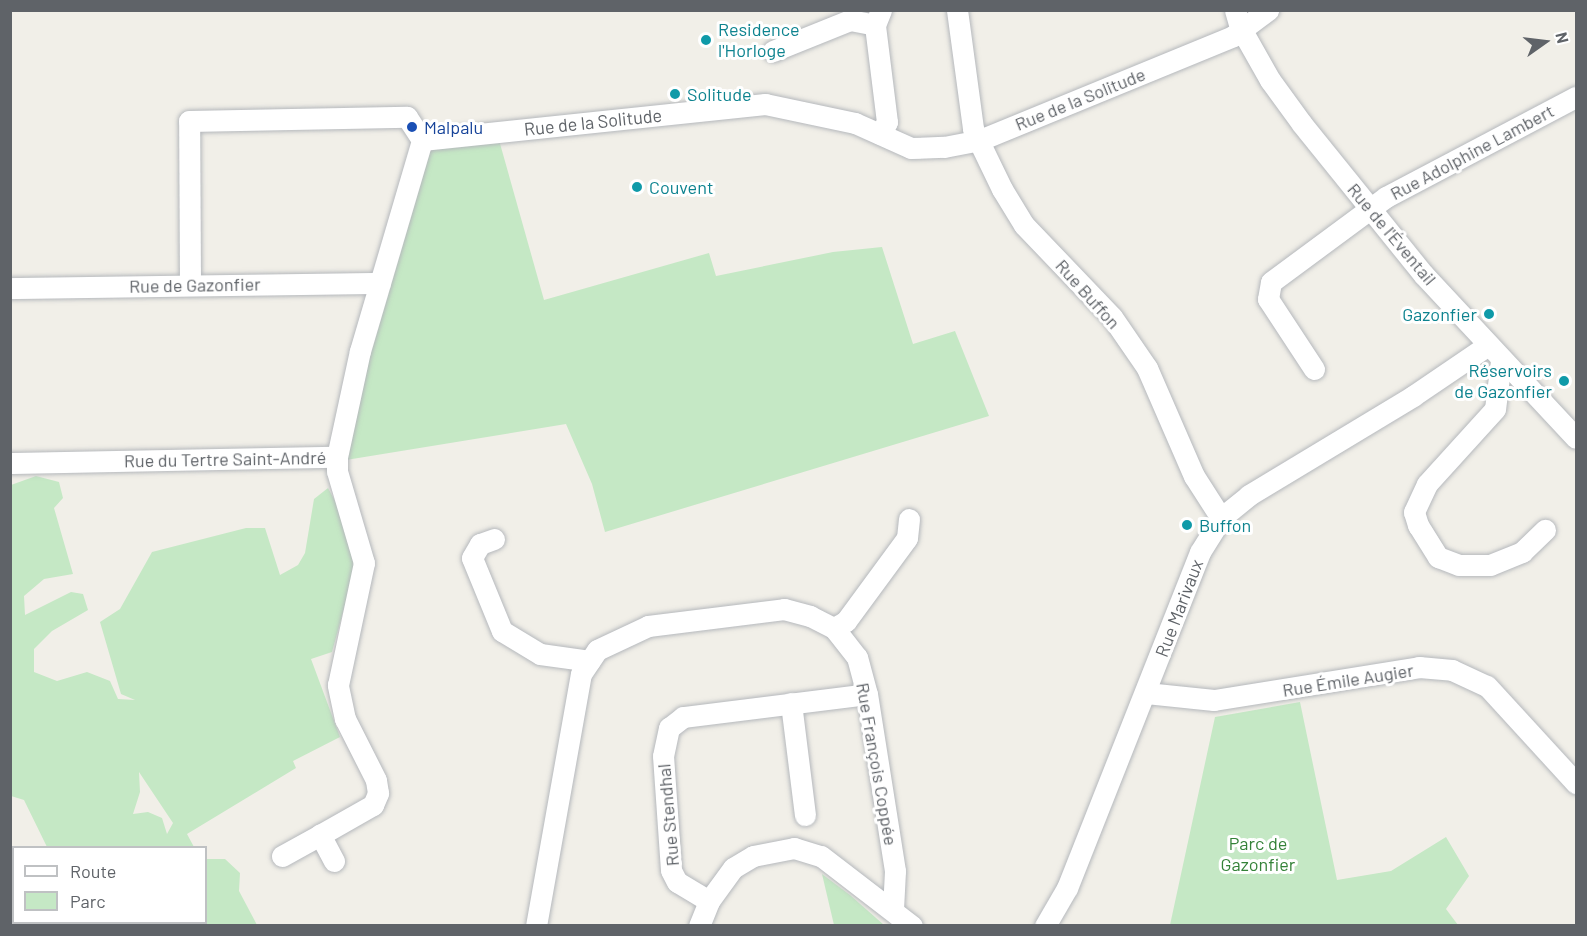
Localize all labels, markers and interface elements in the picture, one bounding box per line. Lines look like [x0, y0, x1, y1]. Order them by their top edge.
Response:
north arrow [1515, 12, 1575, 72]
place label: Residence l'Horloge [718, 19, 800, 62]
text: N [1552, 30, 1573, 45]
marker: Residence l'Horloge [699, 33, 713, 47]
street label: Rue de la Solitude [1012, 63, 1148, 135]
place label: Solitude [687, 83, 752, 105]
marker: Solitude [668, 87, 682, 101]
street label: Rue Adolphine Lambert [1386, 100, 1558, 204]
street label: Rue de la Solitude [523, 104, 663, 140]
place label: Malpalu [424, 116, 483, 138]
marker: Malpalu [405, 120, 419, 134]
place label: Couvent [649, 176, 713, 198]
street label: Rue de l'Éventail [1343, 179, 1441, 289]
marker: Couvent [630, 180, 644, 194]
street label: Rue Buffon [1051, 255, 1125, 333]
street label: Rue de Gazonfier [129, 273, 261, 297]
place label: Gazonfier [1402, 303, 1477, 325]
marker: Gazonfier [1482, 307, 1496, 321]
place label: Réservoirs de Gazonfier [1454, 360, 1552, 403]
marker: Réservoirs de Gazonfier [1557, 374, 1571, 388]
street label: Rue du Tertre Saint-André [124, 446, 326, 472]
place label: Buffon [1199, 514, 1251, 536]
marker: Buffon [1180, 518, 1194, 532]
street label: Rue Marivaux [1150, 556, 1208, 660]
street label: Rue Émile Augier [1281, 659, 1415, 701]
street label: Rue François Coppée [852, 681, 902, 847]
street label: Rue Stendhal [653, 763, 683, 867]
park label: Parc de Gazonfier [1221, 833, 1295, 876]
legend [12, 846, 207, 924]
text: Route [70, 860, 116, 882]
text: Parc [70, 890, 106, 912]

